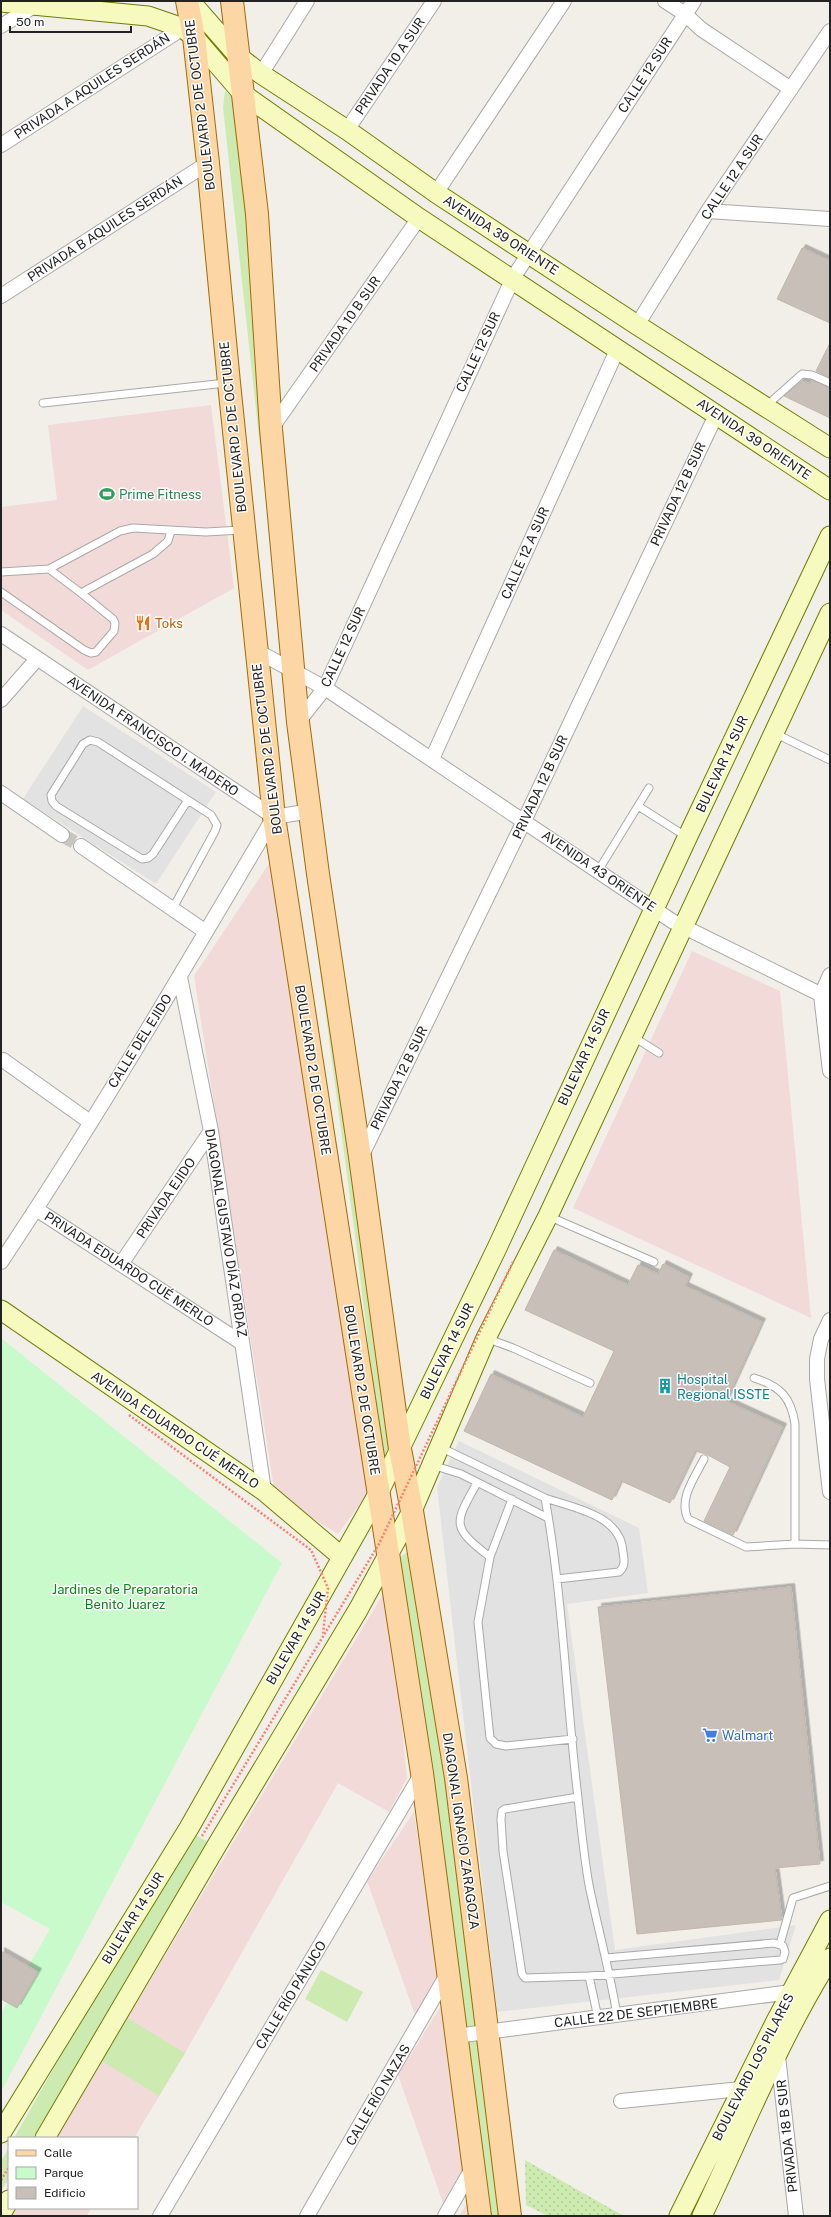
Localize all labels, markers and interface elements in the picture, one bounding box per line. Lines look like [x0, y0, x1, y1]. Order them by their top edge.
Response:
scale bar [10, 8, 131, 34]
text: 50 m [16, 15, 44, 29]
street label: PRIVADA 10 A SUR [352, 15, 428, 117]
street label: BOULEVARD 2 DE OCTUBRE [182, 19, 218, 191]
street label: PRIVADA A AQUILES SERDÁN [11, 29, 173, 142]
street label: CALLE 12 SUR [615, 34, 675, 116]
street label: CALLE 12 A SUR [698, 132, 766, 222]
street label: PRIVADA B AQUILES SERDÁN [24, 172, 185, 285]
street label: AVENIDA 39 ORIENTE [441, 192, 561, 278]
street label: PRIVADA 10 B SUR [306, 273, 384, 375]
street label: CALLE 12 SUR [453, 309, 503, 395]
street label: BOULEVARD 2 DE OCTUBRE [217, 341, 249, 513]
street label: AVENIDA 39 ORIENTE [694, 395, 814, 483]
street label: PRIVADA 12 B SUR [647, 440, 709, 548]
sports icon: Prime Fitness [98, 485, 116, 503]
place label: Prime Fitness [119, 487, 201, 502]
street label: CALLE 12 A SUR [498, 505, 552, 601]
street label: CALLE 12 SUR [318, 604, 368, 690]
restaurant icon: Toks [134, 614, 152, 632]
place label: Toks [155, 616, 183, 631]
street label: BOULEVARD 2 DE OCTUBRE [249, 663, 285, 835]
street label: AVENIDA FRANCISCO I. MADERO [65, 673, 241, 799]
street label: BULEVAR 14 SUR [693, 713, 751, 815]
street label: PRIVADA 12 B SUR [509, 733, 571, 841]
street label: AVENIDA 43 ORIENTE [539, 827, 659, 915]
street label: BOULEVARD 2 DE OCTUBRE [292, 984, 334, 1156]
street label: CALLE DEL EJIDO [105, 991, 175, 1091]
street label: BULEVAR 14 SUR [555, 1006, 613, 1108]
street label: PRIVADA 12 B SUR [367, 1024, 431, 1132]
street label: DIAGONAL GUSTAVO DÍAZ ORDAZ [202, 1127, 251, 1338]
street label: PRIVADA EJIDO [134, 1155, 198, 1241]
street label: PRIVADA EDUARDO CUÉ MERLO [42, 1208, 217, 1329]
street label: BULEVAR 14 SUR [417, 1300, 477, 1402]
street label: BOULEVARD 2 DE OCTUBRE [341, 1304, 383, 1476]
street label: AVENIDA EDUARDO CUÉ MERLO [88, 1367, 262, 1492]
place label: Hospital Regional ISSTE [677, 1372, 770, 1402]
building icon: Hospital Regional ISSTE [656, 1377, 674, 1395]
park label: Jardines de Preparatoria Benito Juarez [52, 1582, 198, 1612]
street label: BULEVAR 14 SUR [263, 1589, 329, 1687]
supermarket icon: Walmart [701, 1726, 719, 1744]
place label: Walmart [722, 1728, 773, 1743]
street label: DIAGONAL IGNACIO ZARAGOZA [440, 1732, 482, 1930]
street label: BULEVAR 14 SUR [99, 1869, 167, 1967]
street label: CALLE RÍO PÁNUCO [252, 1938, 329, 2052]
street label: BOULEVARD LOS PILARES [709, 1991, 797, 2143]
street label: CALLE 22 DE SEPTIEMBRE [553, 1996, 719, 2030]
street label: CALLE RÍO NAZAS [342, 2041, 413, 2148]
street label: PRIVADA 18 B SUR [774, 2079, 800, 2193]
legend [8, 2137, 138, 2209]
text: Calle [44, 2146, 73, 2160]
text: Parque [44, 2166, 84, 2180]
text: Edificio [44, 2186, 86, 2200]

